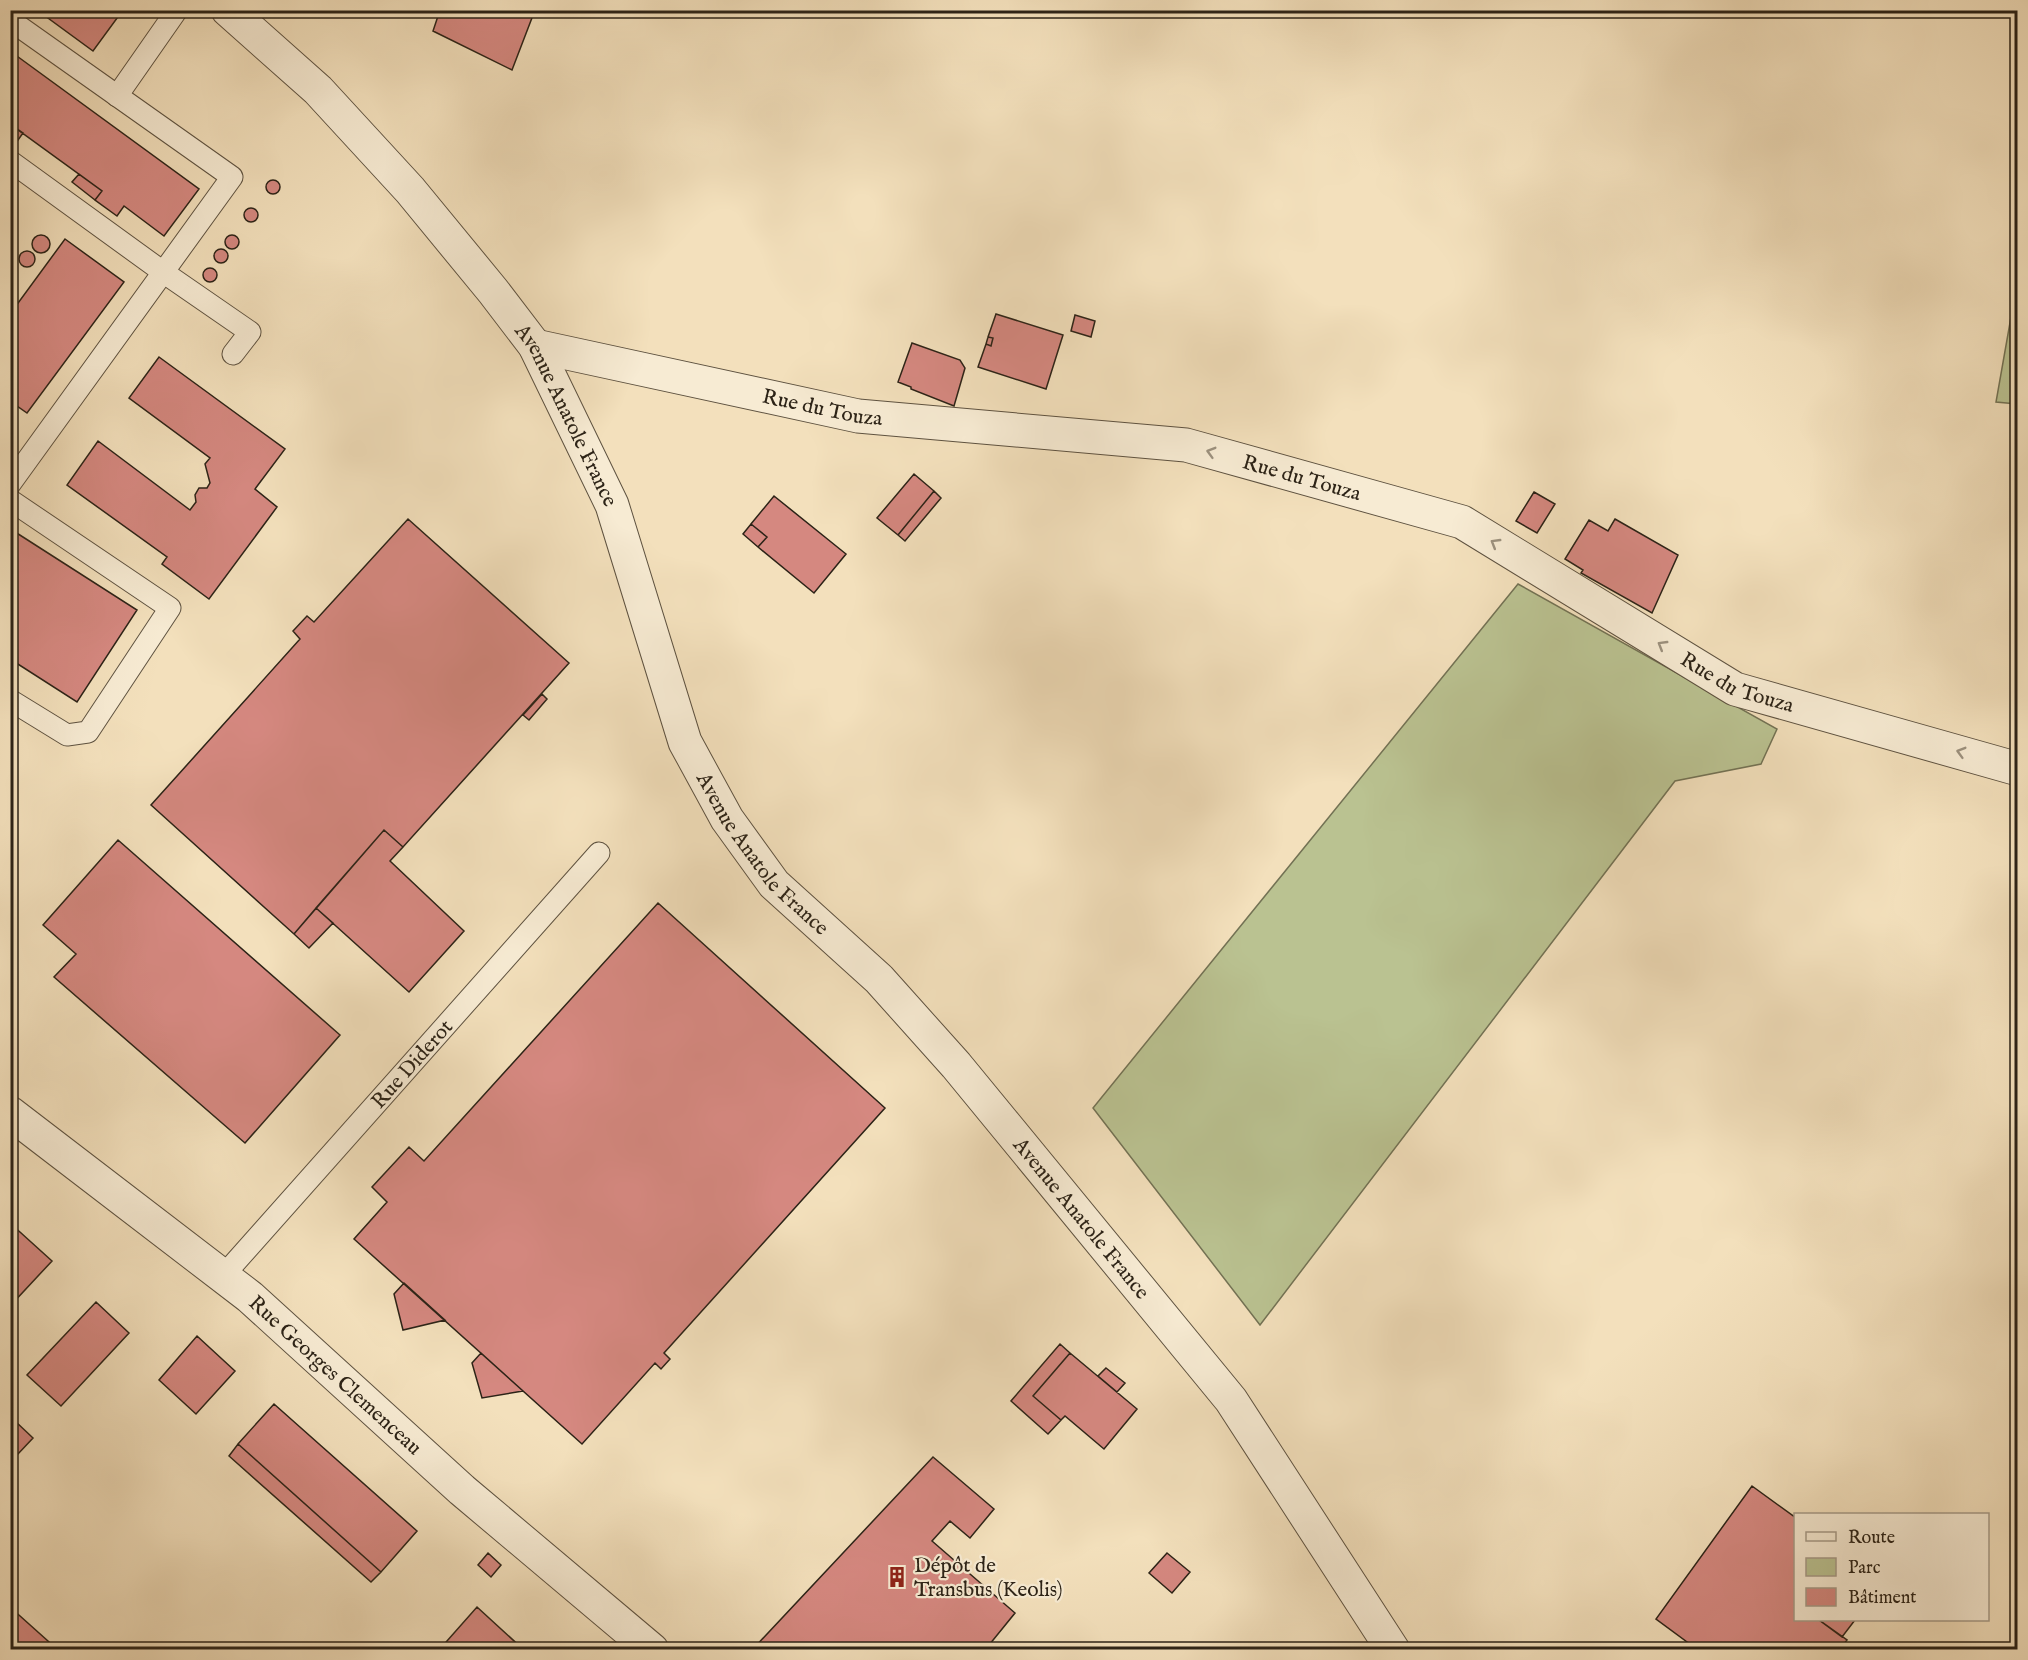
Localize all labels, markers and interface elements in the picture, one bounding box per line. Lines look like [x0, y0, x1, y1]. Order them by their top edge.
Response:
street label: Avenue Anatole France [507, 318, 623, 512]
street label: Rue du Touza [760, 384, 884, 433]
one-way arrow [1206, 447, 1216, 459]
street label: Rue du Touza [1239, 449, 1365, 508]
one-way arrow [1491, 538, 1501, 550]
one-way arrow [1658, 640, 1668, 652]
street label: Rue du Touza [1675, 647, 1798, 720]
one-way arrow [1956, 747, 1966, 760]
street label: Avenue Anatole France [689, 767, 834, 942]
street label: Rue Diderot [366, 1014, 460, 1115]
street label: Avenue Anatole France [1006, 1132, 1155, 1306]
street label: Rue Georges Clemenceau [242, 1290, 427, 1462]
legend [1794, 1513, 1989, 1621]
text: Route [1848, 1527, 1895, 1550]
place label: Dépôt de Transbus (Keolis) [914, 1553, 1063, 1604]
text: Parc [1848, 1557, 1881, 1580]
building icon: Dépôt de Transbus (Keolis) [885, 1565, 909, 1589]
text: Bâtiment [1848, 1587, 1917, 1610]

